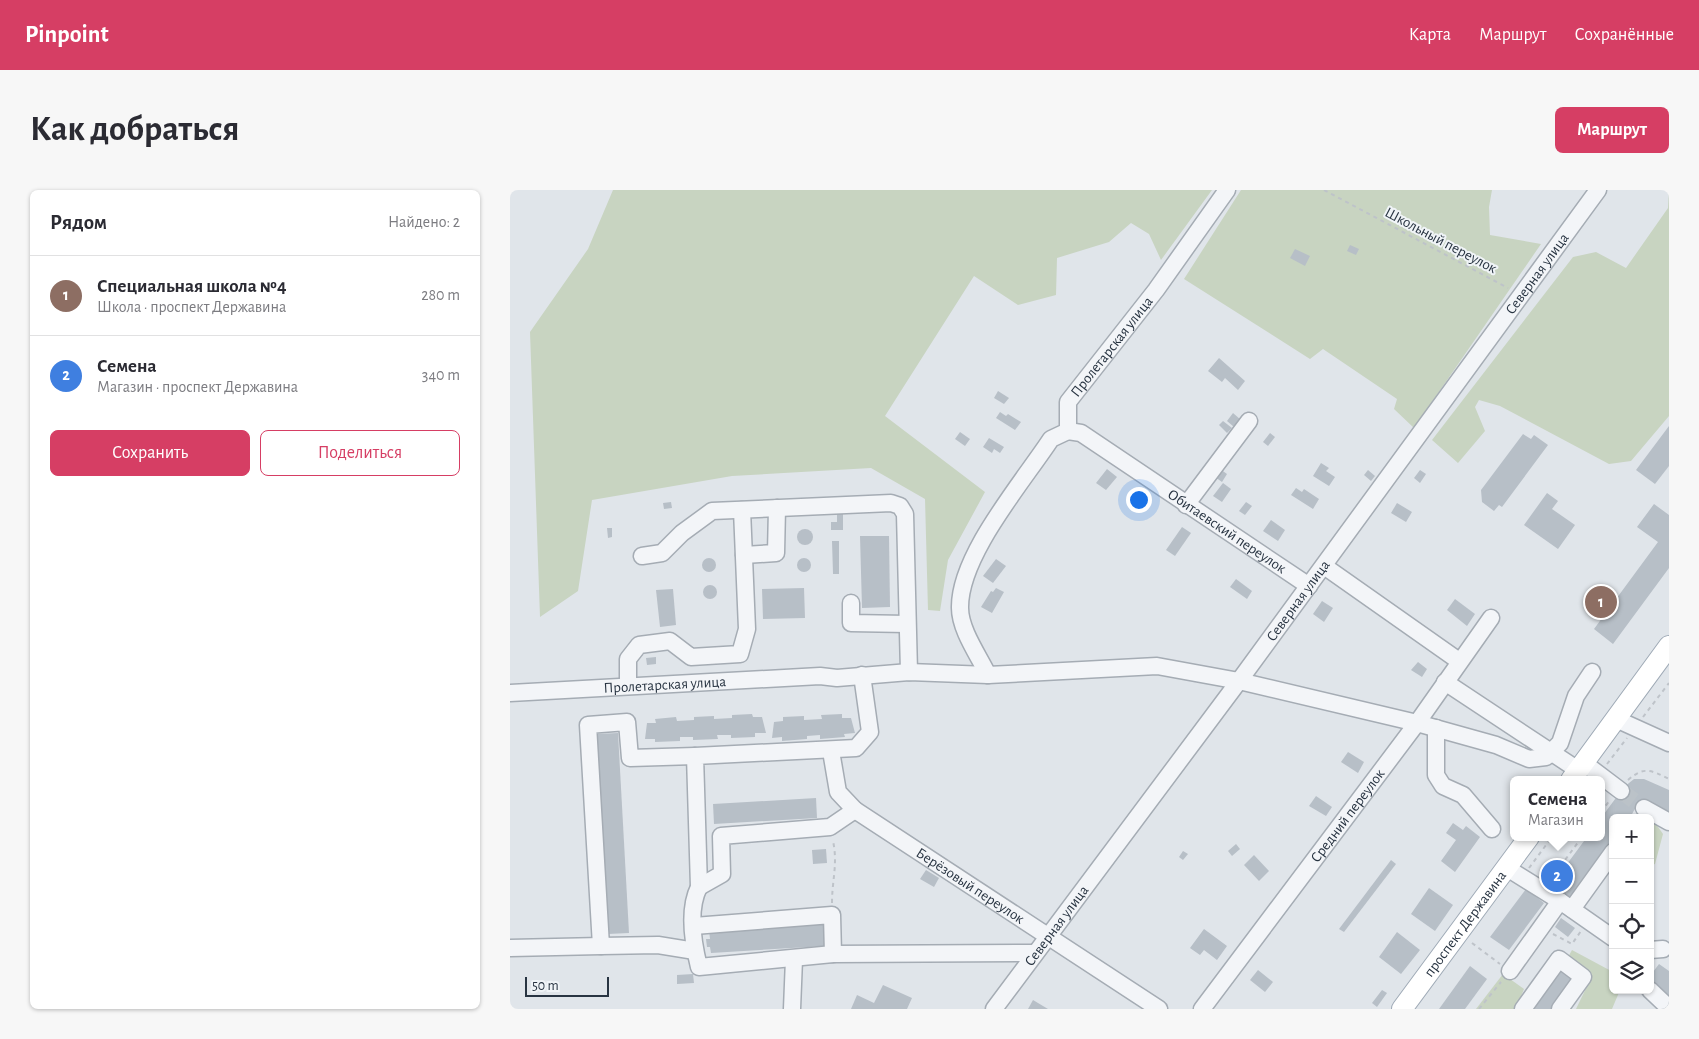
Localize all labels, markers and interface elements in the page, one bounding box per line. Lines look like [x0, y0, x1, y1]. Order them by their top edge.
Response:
text: Pinpoint [25, 23, 109, 47]
text: Карта [1409, 26, 1451, 44]
text: Маршрут [1479, 26, 1547, 44]
text: Сохранённые [1575, 26, 1674, 44]
button: Маршрут [1555, 107, 1669, 153]
text: Как добраться [30, 112, 239, 147]
street label: Школьный переулок [1382, 205, 1499, 276]
text: Рядом [50, 212, 107, 233]
text: Найдено: 2 [388, 214, 460, 230]
street label: Северная улица [1503, 231, 1572, 317]
text: Специальная школа №4 [97, 277, 286, 296]
text: 1 [63, 287, 69, 303]
text: 280 m [421, 287, 460, 303]
street label: Пролетарская улица [1068, 294, 1156, 400]
text: Школа · проспект Державина [97, 299, 286, 315]
text: Семена [97, 357, 157, 376]
text: 2 [62, 367, 70, 383]
text: 340 m [422, 367, 460, 383]
text: Магазин · проспект Державина [97, 379, 298, 395]
button: Сохранить [50, 430, 250, 476]
button: Поделиться [260, 430, 460, 476]
your location [1126, 487, 1152, 513]
street label: Обитаевский переулок [1165, 487, 1289, 576]
street label: Северная улица [1264, 557, 1333, 644]
pin: 1 [1585, 583, 1617, 621]
street label: Пролетарская улица [603, 674, 727, 696]
street label: Средний переулок [1308, 766, 1388, 865]
popup [1510, 776, 1605, 841]
text: Семена [1528, 790, 1587, 809]
text: Магазин [1528, 812, 1584, 828]
map controls [1609, 814, 1654, 994]
button: + [1609, 814, 1654, 859]
street label: Берёзовый переулок [913, 845, 1027, 927]
pin: 2 [1541, 857, 1573, 895]
button: − [1609, 859, 1654, 904]
street label: проспект Державина [1421, 868, 1509, 980]
street label: Северная улица [1022, 883, 1092, 969]
button: locate [1609, 904, 1654, 949]
button: layers [1609, 949, 1654, 994]
scale bar [525, 974, 609, 997]
text: 50 m [532, 979, 559, 993]

